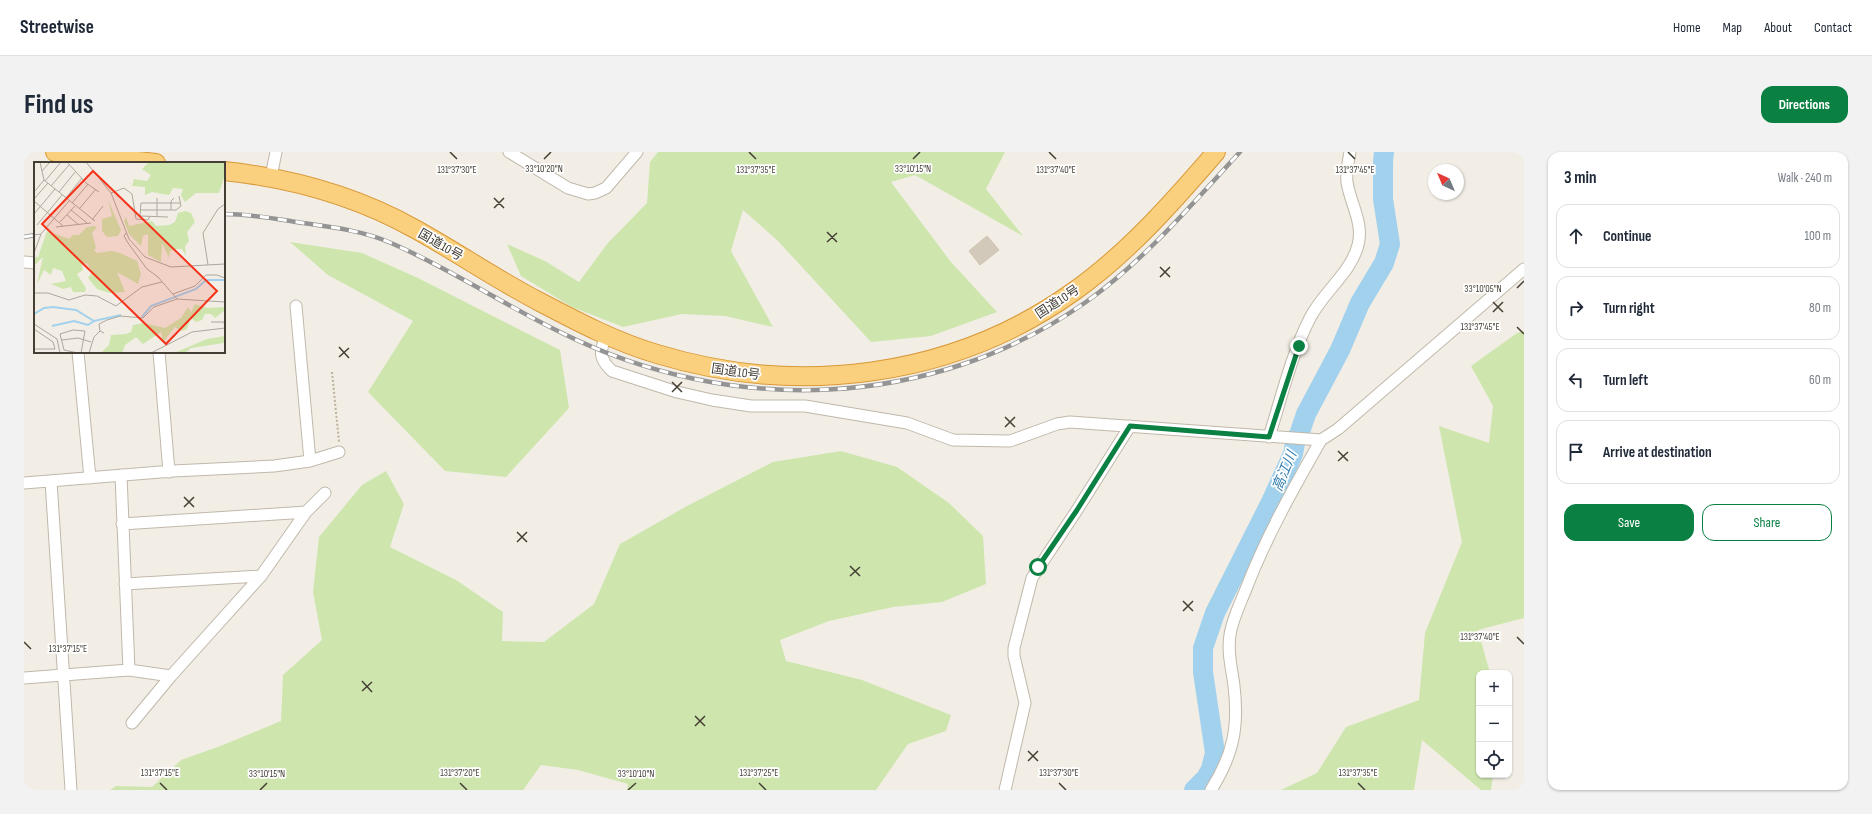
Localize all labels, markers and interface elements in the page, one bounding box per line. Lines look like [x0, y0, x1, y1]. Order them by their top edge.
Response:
text: Streetwise [20, 16, 94, 39]
text: Home [1673, 19, 1701, 36]
text: Map [1723, 19, 1742, 36]
text: About [1764, 19, 1792, 36]
text: Contact [1814, 19, 1852, 36]
button: Directions [1761, 86, 1848, 123]
text: Find us [24, 88, 93, 121]
inset map [34, 162, 225, 353]
text: 33°10'20"N [525, 163, 563, 175]
text: 33°10'15"N [895, 163, 931, 175]
text: 131°37'30"E [437, 164, 477, 176]
text: 131°37'35"E [737, 164, 776, 176]
text: 131°37'40"E [1036, 164, 1076, 176]
text: 131°37'45"E [1335, 164, 1375, 176]
north arrow [1428, 164, 1464, 200]
text: 3 min [1564, 168, 1597, 188]
text: Walk · 240 m [1778, 170, 1832, 186]
icon: ahead [1565, 225, 1587, 247]
street label: 国道10号 [415, 226, 466, 264]
text: Continue [1603, 227, 1652, 246]
text: 100 m [1804, 228, 1831, 244]
street label: 国道10号 [1032, 282, 1083, 322]
text: 33°10'05"N [1464, 283, 1502, 295]
icon: right [1565, 297, 1587, 319]
text: Turn right [1603, 299, 1655, 318]
text: 80 m [1809, 300, 1831, 316]
text: 131°37'45"E [1460, 321, 1500, 333]
route end [1290, 337, 1308, 355]
street label: 国道10号 [710, 361, 761, 383]
icon: left [1565, 369, 1587, 391]
text: Turn left [1603, 371, 1648, 390]
text: 60 m [1809, 372, 1831, 388]
icon: arrive [1565, 441, 1587, 463]
text: Arrive at destination [1603, 443, 1712, 462]
water label: 高江川 [1269, 447, 1301, 494]
button: Save [1564, 504, 1694, 541]
button: Share [1702, 504, 1832, 541]
route start [1029, 558, 1047, 576]
text: 131°37'40"E [1460, 631, 1500, 643]
text: 131°37'15"E [49, 643, 87, 655]
map controls [1476, 670, 1512, 778]
button: + [1476, 670, 1512, 706]
button: − [1476, 706, 1512, 742]
button: locate [1476, 742, 1512, 778]
text: 131°37'15"E [141, 767, 179, 779]
text: 131°37'20"E [440, 767, 480, 779]
text: 131°37'25"E [740, 767, 778, 779]
text: 131°37'30"E [1039, 767, 1079, 779]
text: 131°37'35"E [1339, 767, 1378, 779]
text: 33°10'15"N [249, 768, 285, 780]
text: 33°10'10"N [618, 768, 654, 780]

